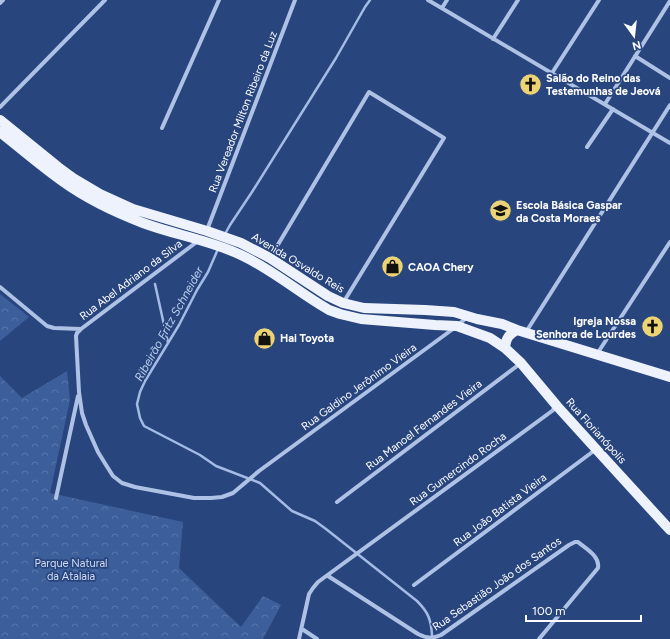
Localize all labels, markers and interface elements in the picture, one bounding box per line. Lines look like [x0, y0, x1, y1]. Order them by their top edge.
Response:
north arrow [614, 16, 654, 56]
street label: Rua Vereador Milton Ribeiro da Luz [206, 29, 280, 195]
text: N [631, 38, 642, 53]
church icon: Salão do Reino das Testemunhas de Jeová [517, 71, 543, 97]
place label: Salão do Reino das Testemunhas de Jeová [546, 72, 661, 98]
school or university icon: Escola Básica Gaspar da Costa Moraes [487, 198, 513, 224]
place label: Escola Básica Gaspar da Costa Moraes [516, 199, 623, 225]
street label: Avenida Osvaldo Reis [249, 230, 347, 296]
street label: Rua Abel Adriano da Silva [77, 237, 185, 323]
shop icon: CAOA Chery [379, 254, 405, 280]
place label: CAOA Chery [408, 261, 474, 274]
water label: Ribeirão Fritz Schneider [132, 263, 207, 384]
church icon: Igreja Nossa Senhora de Lourdes [639, 314, 665, 340]
place label: Igreja Nossa Senhora de Lourdes [536, 315, 636, 341]
shop icon: Hai Toyota [252, 325, 278, 351]
place label: Hai Toyota [280, 332, 334, 345]
street label: Rua Galdino Jerônimo Vieira [299, 341, 419, 433]
street label: Rua Manoel Fernandes Vieira [363, 377, 485, 473]
street label: Rua Florianópolis [563, 396, 629, 466]
street label: Rua Gumercindo Rocha [407, 430, 509, 508]
street label: Rua João Batista Vieira [451, 471, 549, 549]
street label: Rua Sebastião João dos Santos [430, 534, 564, 634]
park label: Parque Natural da Atalaia [35, 557, 107, 583]
scale bar [526, 597, 641, 623]
text: 100 m [532, 604, 566, 618]

